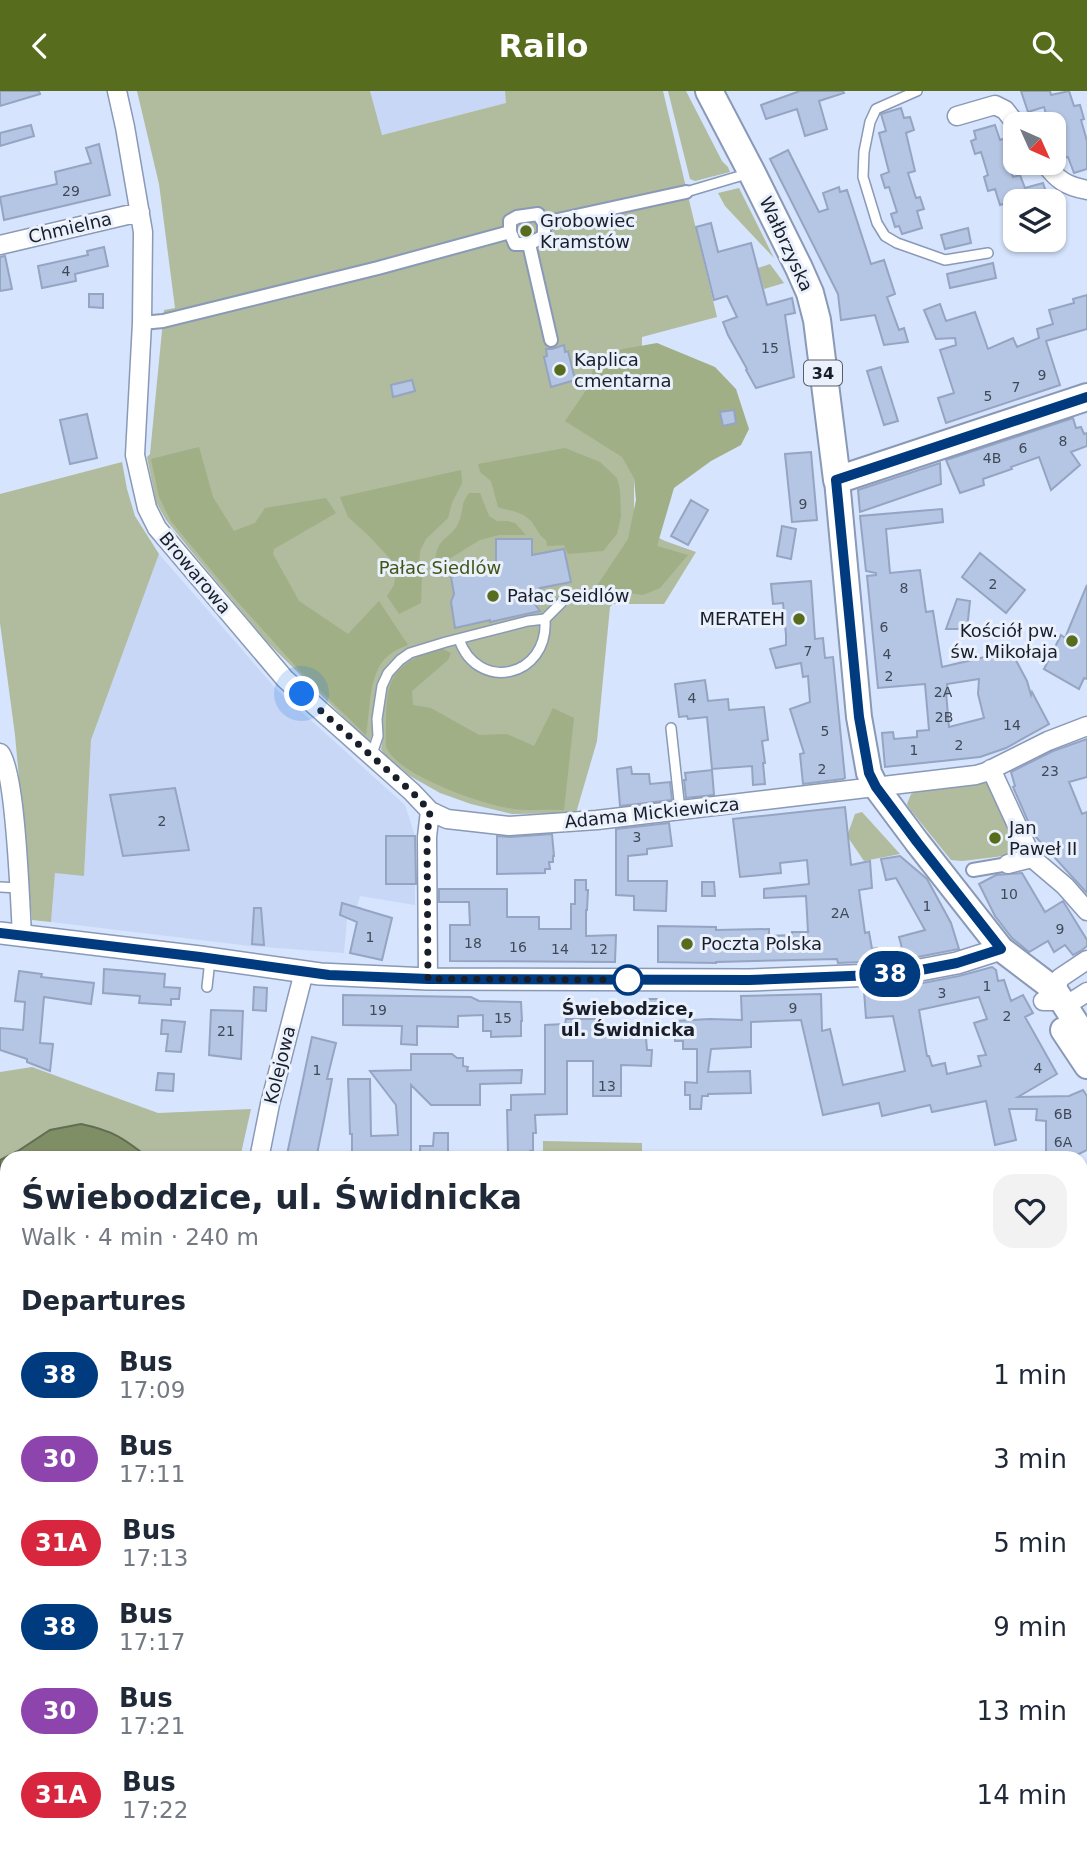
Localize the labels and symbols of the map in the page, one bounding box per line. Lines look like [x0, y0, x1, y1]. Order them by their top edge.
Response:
north arrow [1003, 112, 1066, 175]
house number: 29 [62, 183, 80, 199]
street label: Wałbrzyska [755, 193, 818, 295]
street label: Chmielna [26, 208, 114, 247]
place label: Grobowiec Kramstów [540, 210, 635, 252]
marker: Grobowiec Kramstów [518, 223, 534, 239]
house number: 4 [62, 263, 71, 279]
house number: 15 [761, 340, 779, 356]
place label: Kaplica cmentarna [574, 349, 672, 391]
road number: 34 [804, 361, 842, 385]
marker: Kaplica cmentarna [552, 362, 568, 378]
house number: 9 [1038, 367, 1046, 383]
house number: 7 [1012, 379, 1020, 395]
house number: 5 [984, 388, 992, 404]
house number: 8 [1059, 433, 1067, 449]
house number: 6 [1019, 440, 1028, 456]
house number: 4B [983, 450, 1001, 466]
house number: 9 [799, 496, 807, 512]
street label: Browarowa [155, 528, 236, 618]
park label: Pałac Siedlów [379, 557, 501, 578]
house number: 2 [989, 576, 997, 592]
house number: 8 [900, 580, 908, 596]
place label: Pałac Seidlów [507, 585, 630, 606]
marker: Pałac Seidlów [485, 588, 501, 604]
place label: MERATEH [700, 608, 785, 629]
marker: MERATEH [791, 611, 807, 627]
house number: 6 [880, 619, 889, 635]
place label: Kościół pw. św. Mikołaja [951, 620, 1058, 662]
marker: Kościół pw. św. Mikołaja [1064, 633, 1080, 649]
house number: 7 [804, 643, 812, 659]
house number: 4 [883, 646, 892, 662]
house number: 2 [885, 668, 893, 684]
your location [284, 676, 319, 711]
house number: 2A [934, 684, 953, 700]
house number: 4 [688, 690, 697, 706]
house number: 2B [935, 709, 953, 725]
house number: 14 [1003, 717, 1021, 733]
house number: 5 [821, 723, 829, 739]
house number: 2 [955, 737, 963, 753]
house number: 1 [910, 742, 918, 758]
house number: 2 [818, 761, 826, 777]
house number: 23 [1041, 763, 1059, 779]
street label: Adama Mickiewicza [563, 793, 740, 832]
house number: 2 [158, 813, 166, 829]
place label: Jan Paweł II [1008, 817, 1077, 859]
house number: 3 [633, 829, 641, 845]
marker: Jan Paweł II [987, 830, 1003, 846]
house number: 10 [1000, 886, 1018, 902]
house number: 1 [923, 898, 931, 914]
house number: 2A [831, 905, 850, 921]
house number: 9 [1056, 921, 1064, 937]
house number: 1 [366, 929, 374, 945]
place label: Poczta Polska [701, 933, 822, 954]
house number: 18 [464, 935, 482, 951]
marker: Poczta Polska [679, 936, 695, 952]
house number: 16 [509, 939, 527, 955]
house number: 14 [551, 941, 569, 957]
house number: 12 [590, 941, 608, 957]
line badge: 38 [858, 951, 922, 997]
marker: Świebodzice, ul. Świdnicka [613, 965, 643, 995]
house number: 1 [983, 978, 991, 994]
house number: 3 [938, 985, 946, 1001]
place label: Świebodzice, ul. Świdnicka [561, 998, 695, 1040]
house number: 9 [789, 1000, 797, 1016]
house number: 19 [369, 1002, 387, 1018]
house number: 2 [1003, 1008, 1011, 1024]
house number: 15 [494, 1010, 512, 1026]
house number: 21 [217, 1023, 235, 1039]
street label: Kolejowa [260, 1024, 299, 1106]
house number: 4 [1034, 1060, 1043, 1076]
house number: 1 [313, 1062, 321, 1078]
house number: 13 [598, 1078, 616, 1094]
house number: 6B [1054, 1106, 1072, 1122]
house number: 6A [1054, 1134, 1073, 1150]

